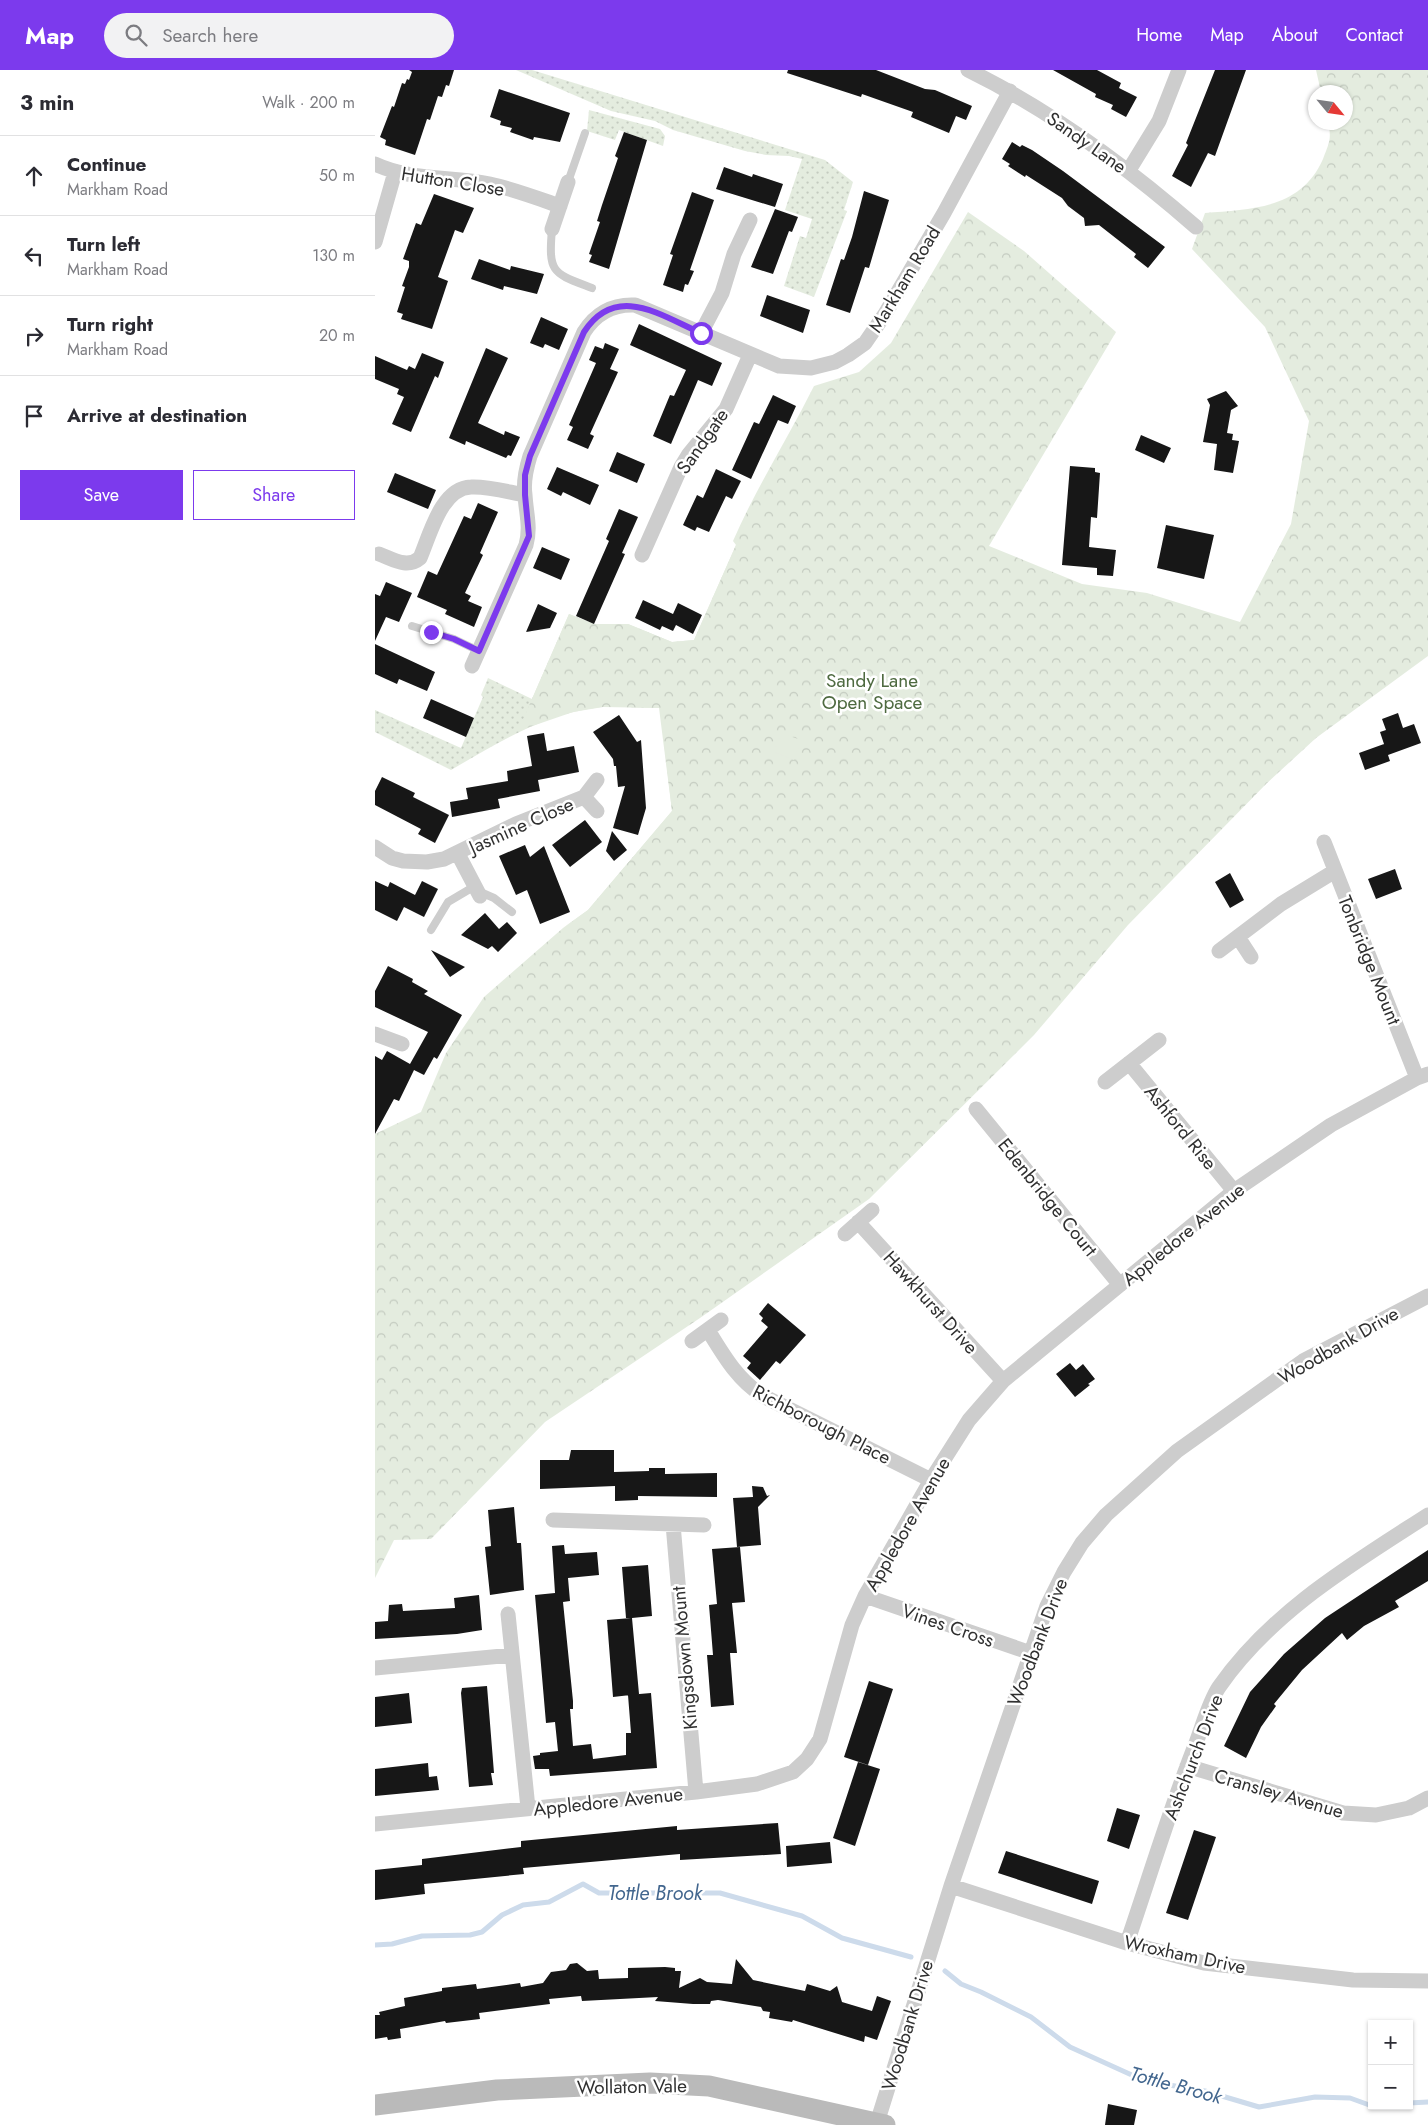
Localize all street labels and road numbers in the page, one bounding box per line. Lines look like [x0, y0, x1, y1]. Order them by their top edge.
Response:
street label: Sandy Lane [1041, 105, 1132, 180]
street label: Hutton Close [399, 160, 507, 203]
street label: Markham Road [862, 221, 947, 338]
street label: Sandgate [670, 403, 735, 480]
street label: Jasmine Close [462, 790, 578, 862]
street label: Tonbridge Mount [1331, 892, 1408, 1029]
street label: Ashford Rise [1138, 1079, 1223, 1176]
street label: Edenbridge Court [992, 1133, 1104, 1262]
street label: Appledore Avenue [1116, 1176, 1250, 1292]
street label: Hawkhurst Drive [877, 1245, 984, 1360]
street label: Woodbank Drive [1273, 1300, 1404, 1391]
street label: Richborough Place [748, 1378, 896, 1471]
street label: Appledore Avenue [858, 1452, 957, 1596]
street label: Woodbank Drive [1001, 1574, 1074, 1710]
street label: Kingsdown Mount [665, 1585, 704, 1731]
street label: Vines Cross [898, 1597, 998, 1654]
street label: Ashchurch Drive [1157, 1690, 1230, 1824]
street label: Cransley Avenue [1211, 1762, 1347, 1825]
street label: Appledore Avenue [532, 1780, 684, 1823]
street label: Wroxham Drive [1122, 1928, 1248, 1981]
street label: Woodbank Drive [875, 1956, 940, 2094]
street label: Wollaton Vale [577, 2072, 687, 2101]

